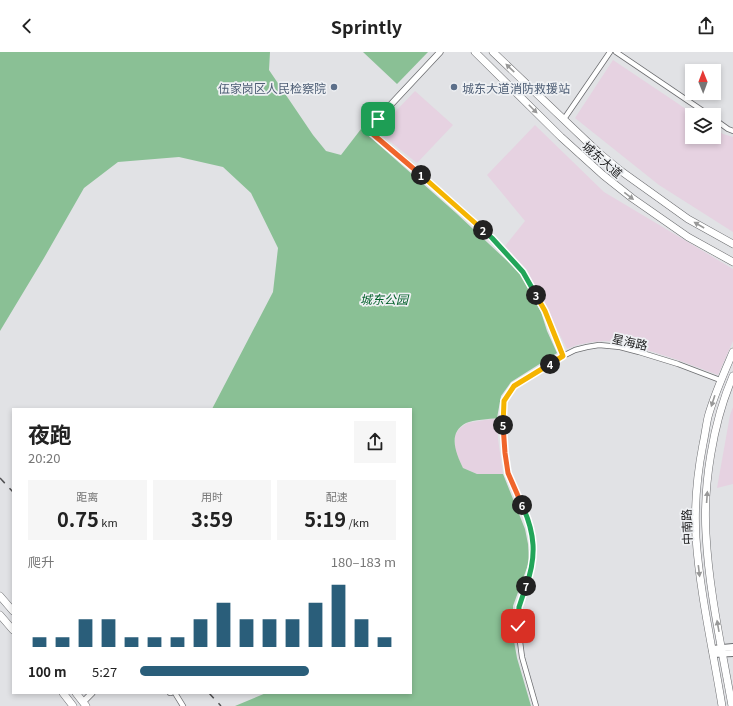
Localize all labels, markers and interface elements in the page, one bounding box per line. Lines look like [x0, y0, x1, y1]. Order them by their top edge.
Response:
text: Sprintly [331, 13, 402, 39]
icon: back [16, 15, 38, 37]
icon: share [695, 15, 717, 37]
one-way arrow [505, 63, 515, 73]
north arrow [685, 64, 721, 100]
map controls [685, 64, 721, 144]
place label: 伍家岗区人民检察院 [218, 79, 326, 96]
place label: 城东大道消防救援站 [462, 79, 570, 96]
marker: 伍家岗区人民检察院 [329, 82, 339, 92]
marker: 城东大道消防救援站 [449, 82, 459, 92]
pin [361, 102, 395, 136]
one-way arrow [528, 104, 538, 114]
icon: arrive [367, 108, 389, 130]
button: layers [685, 108, 721, 144]
street label: 城东大道 [579, 137, 627, 181]
pin: 1 [411, 165, 431, 185]
text: 1 [418, 167, 424, 183]
one-way arrow [624, 191, 634, 199]
pin: 2 [473, 220, 493, 240]
one-way arrow [693, 221, 705, 228]
text: 2 [480, 222, 486, 238]
pin: 3 [526, 285, 546, 305]
text: 3 [533, 287, 539, 303]
park label: 城东公园 [360, 290, 410, 307]
street label: 星海路 [611, 329, 649, 353]
pin: 4 [540, 354, 560, 374]
text: 4 [547, 356, 553, 372]
one-way arrow [710, 395, 716, 407]
pin: 5 [493, 415, 513, 435]
text: 夜跑 [28, 417, 72, 449]
text: 5 [500, 417, 506, 433]
button: share [354, 421, 396, 463]
text: 20:20 [28, 448, 60, 467]
text: 距离 [76, 488, 98, 504]
text: 用时 [201, 488, 223, 504]
text: 配速 [326, 488, 348, 504]
one-way arrow [703, 491, 710, 503]
pin: 6 [512, 495, 532, 515]
text: 6 [519, 497, 525, 513]
text: 0.75 [57, 504, 99, 533]
text: 3:59 [191, 504, 233, 533]
text: 5:19 [304, 504, 346, 533]
street label: 中南路 [677, 509, 695, 545]
text: km [99, 514, 118, 530]
text: /km [346, 514, 369, 530]
text: 爬升 [28, 552, 54, 571]
text: 180–183 m [331, 552, 396, 571]
one-way arrow [696, 565, 702, 577]
pin: 7 [516, 576, 536, 596]
text: 7 [523, 578, 529, 594]
pin [501, 609, 535, 643]
icon: check [507, 615, 529, 637]
one-way arrow [715, 620, 721, 632]
text: 100 m [28, 662, 67, 681]
text: 5:27 [92, 662, 117, 681]

